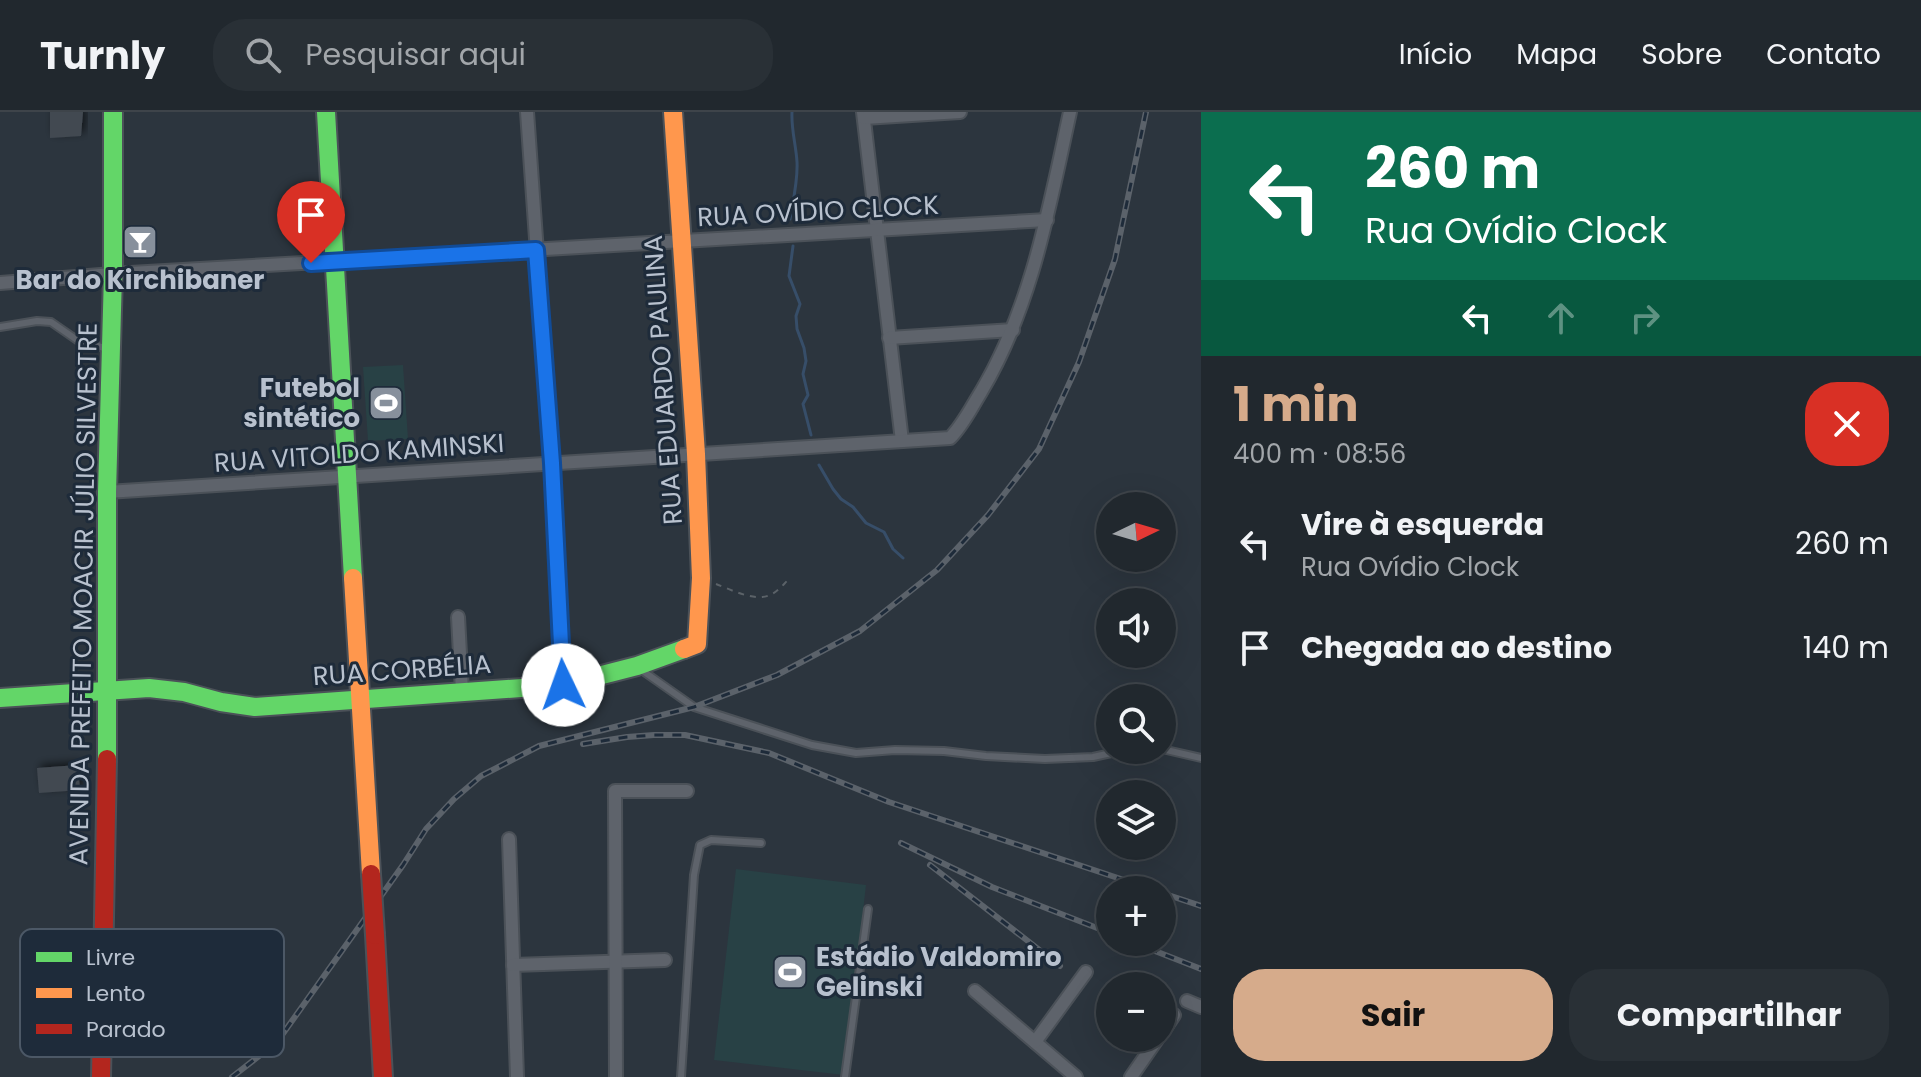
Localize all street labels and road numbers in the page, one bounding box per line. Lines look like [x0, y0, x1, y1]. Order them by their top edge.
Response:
street label: RUA OVÍDIO CLOCK [696, 187, 940, 235]
street label: RUA EDUARDO PAULINA [635, 234, 691, 526]
street label: AVENIDA PREFEITO MOACIR JÚLIO SILVESTRE [60, 322, 106, 866]
street label: RUA VITOLDO KAMINSKI [213, 425, 505, 481]
street label: RUA CORBÉLIA [312, 646, 492, 694]

